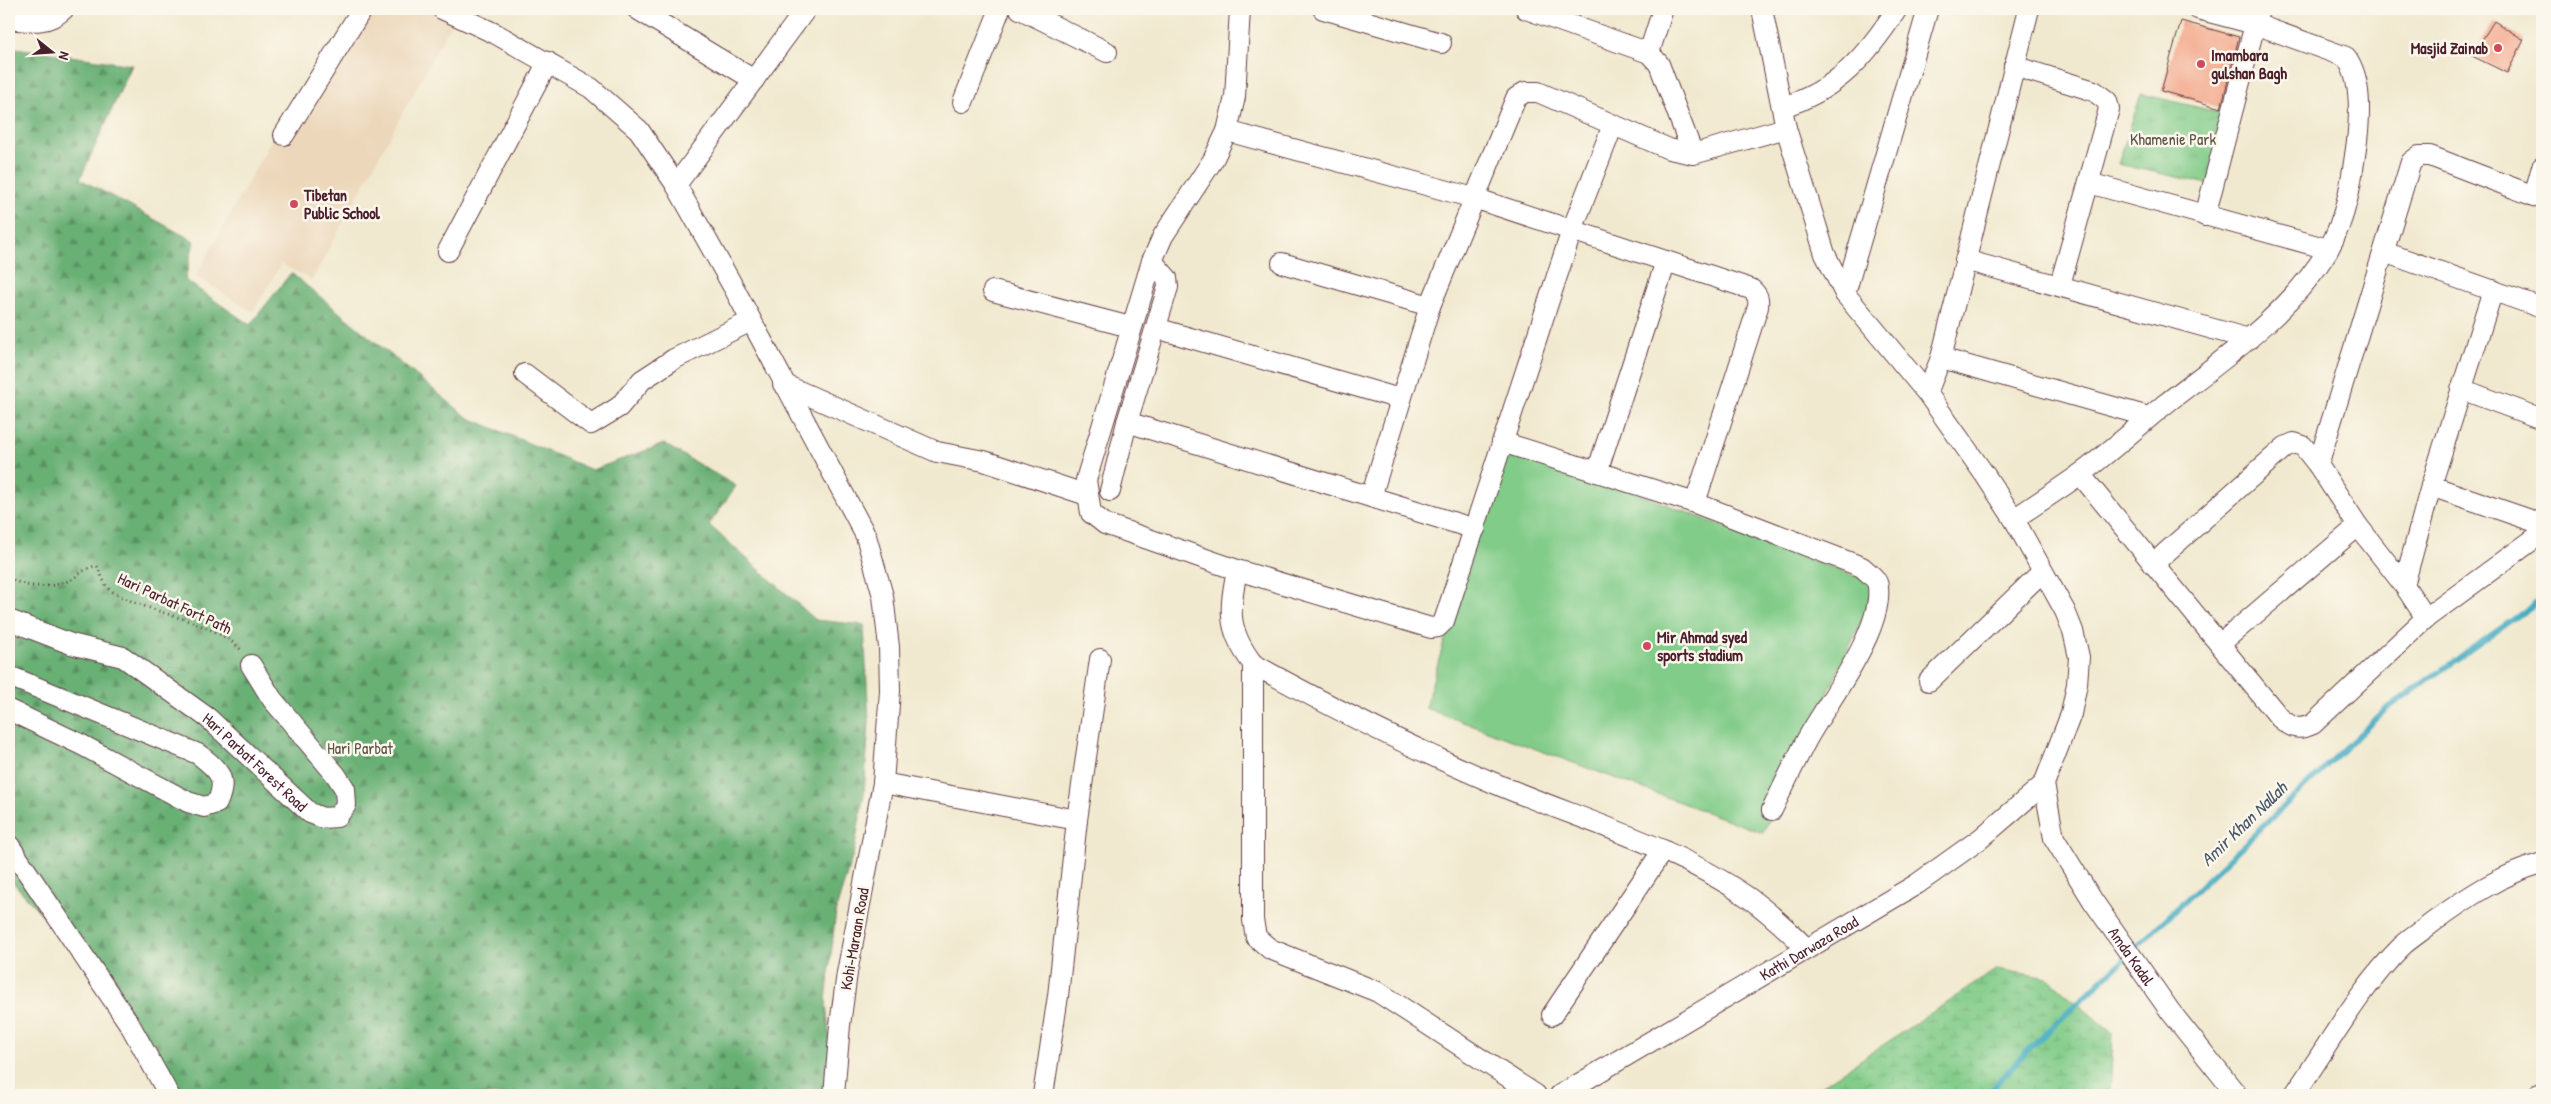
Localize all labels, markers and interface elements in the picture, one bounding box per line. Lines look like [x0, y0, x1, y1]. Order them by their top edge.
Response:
north arrow [28, 28, 78, 78]
place label: Masjid Zainab [2411, 37, 2488, 59]
marker: Masjid Zainab [2492, 42, 2504, 54]
place label: Imambara gulshan Bagh [2211, 44, 2287, 85]
text: N [55, 50, 75, 63]
marker: Imambara gulshan Bagh [2195, 58, 2207, 70]
park label: Khamenie Park [2130, 128, 2216, 150]
place label: Tibetan Public School [303, 184, 381, 224]
marker: Tibetan Public School [288, 198, 300, 210]
street label: Hari Parbat Fort Path [114, 567, 236, 639]
place label: Mir Ahmad syed sports stadium [1657, 626, 1748, 667]
marker: Mir Ahmad syed sports stadium [1641, 640, 1653, 652]
street label: Hari Parbat Forest Road [199, 707, 312, 816]
park label: Hari Parbat [327, 737, 393, 759]
water label: Amir Khan Nallah [2195, 775, 2293, 871]
street label: Kohi-Maraan Road [834, 886, 874, 992]
street label: Kathi Darwaza Road [1755, 910, 1862, 986]
street label: Amda Kadal [2103, 923, 2160, 990]

